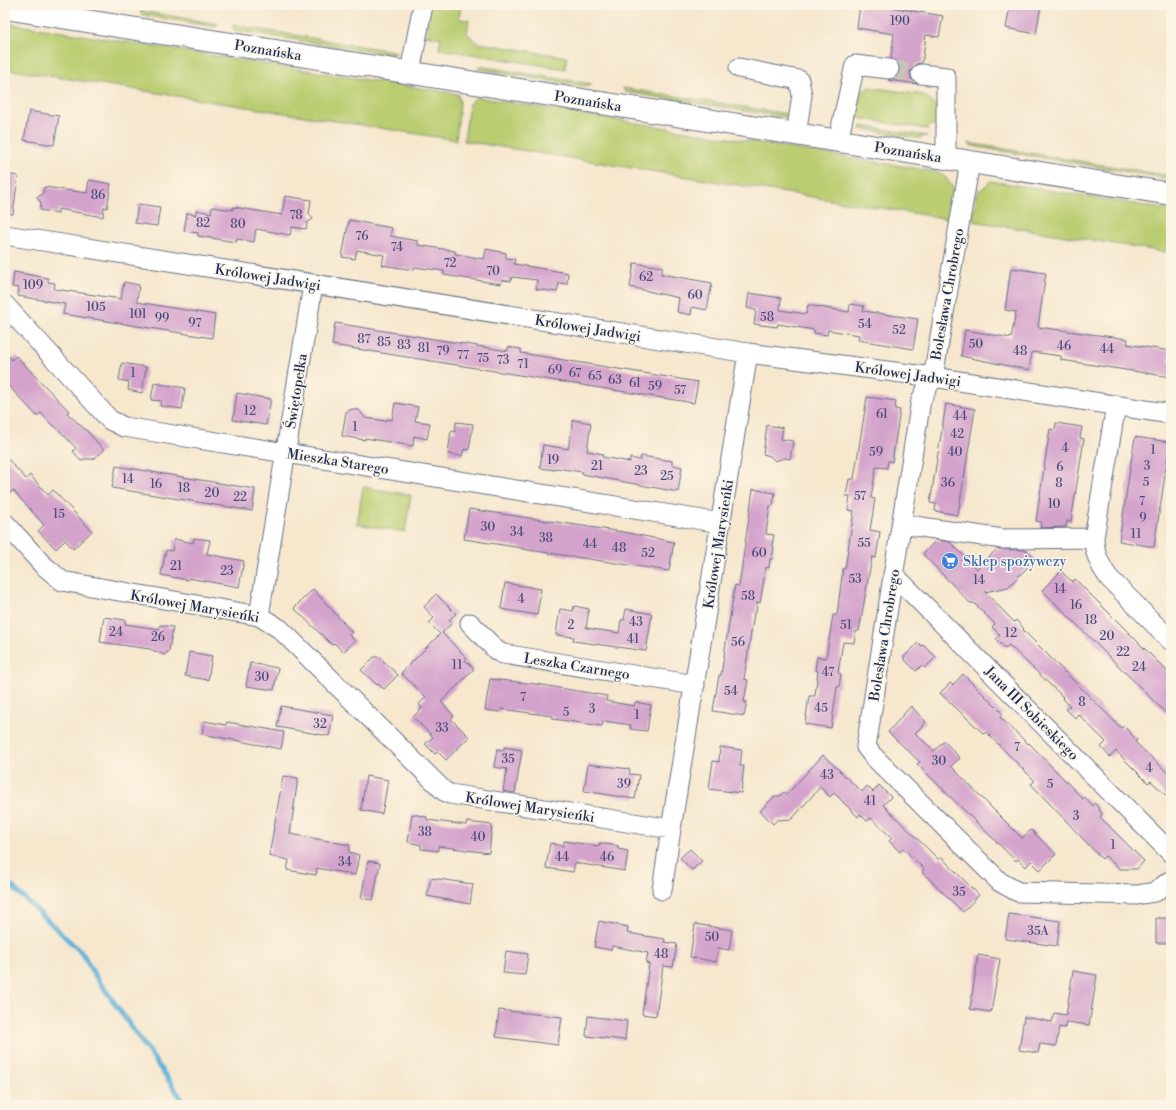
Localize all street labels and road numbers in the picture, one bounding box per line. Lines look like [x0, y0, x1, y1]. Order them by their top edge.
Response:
street label: Poznańska [233, 37, 304, 65]
street label: Poznańska [553, 88, 624, 116]
street label: Poznańska [873, 139, 944, 167]
street label: Bolesława Chrobrego [927, 227, 968, 363]
street label: Królowej Jadwigi [214, 261, 323, 295]
street label: Królowej Jadwigi [534, 312, 643, 346]
street label: Świętopełka [280, 351, 312, 430]
street label: Królowej Jadwigi [854, 359, 963, 391]
street label: Mieszka Starego [286, 445, 390, 479]
street label: Królowej Marysieńki [700, 478, 738, 610]
street label: Bolesława Chrobrego [865, 568, 904, 704]
street label: Królowej Marysieńki [129, 587, 261, 627]
street label: Leszka Czarnego [523, 650, 631, 684]
street label: Jana III Sobieskiego [980, 662, 1082, 765]
street label: Królowej Marysieńki [464, 789, 596, 827]

